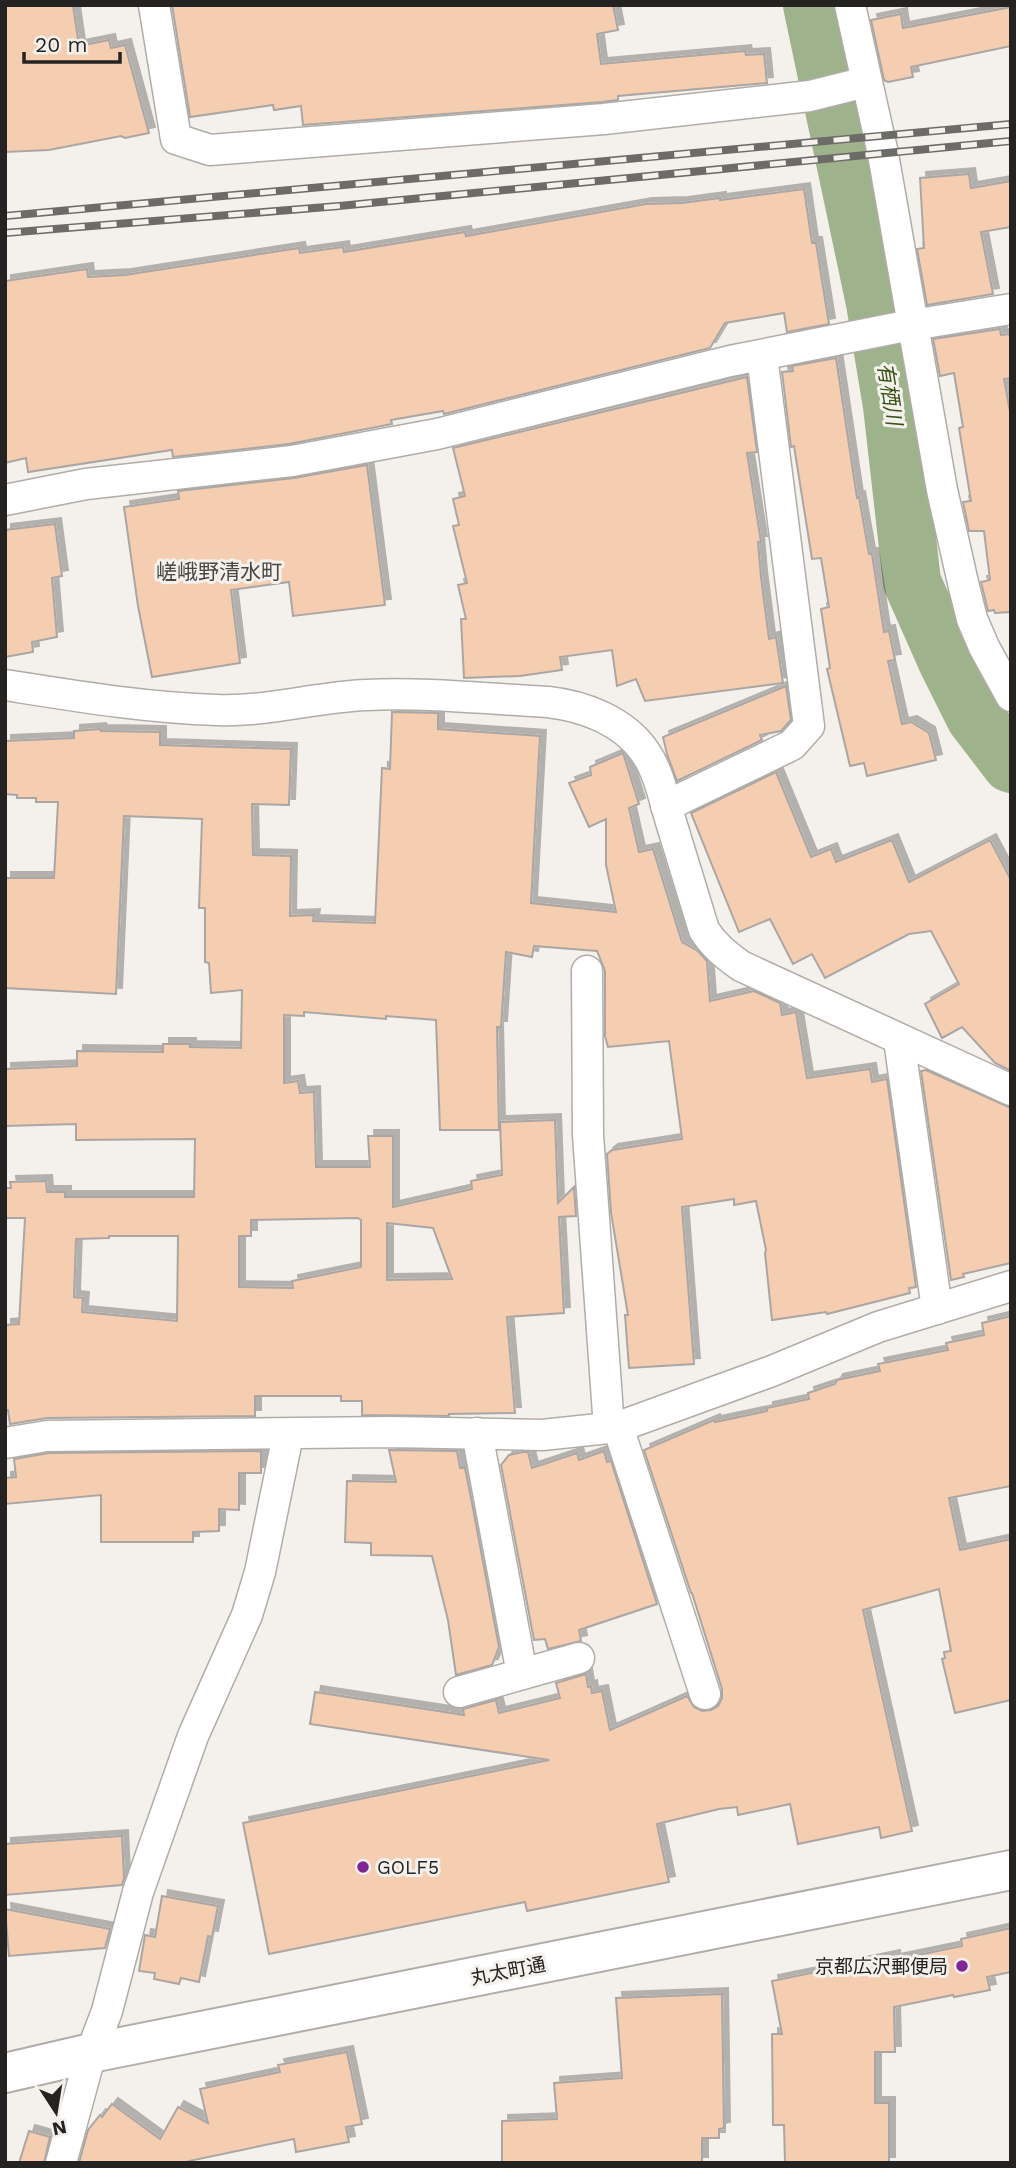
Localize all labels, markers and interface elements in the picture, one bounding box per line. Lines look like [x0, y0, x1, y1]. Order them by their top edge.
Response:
scale bar [24, 21, 121, 65]
text: 20 m [35, 32, 87, 57]
water label: 有栖川 [873, 361, 908, 429]
district label: 嵯峨野清水町 [156, 559, 282, 584]
place label: GOLF5 [377, 1856, 439, 1879]
marker: GOLF5 [355, 1859, 371, 1875]
street label: 丸太町通 [468, 1952, 548, 1990]
place label: 京都広沢郵便局 [815, 1955, 948, 1978]
marker: 京都広沢郵便局 [954, 1958, 970, 1974]
north arrow [21, 2077, 91, 2147]
text: N [50, 2115, 69, 2141]

